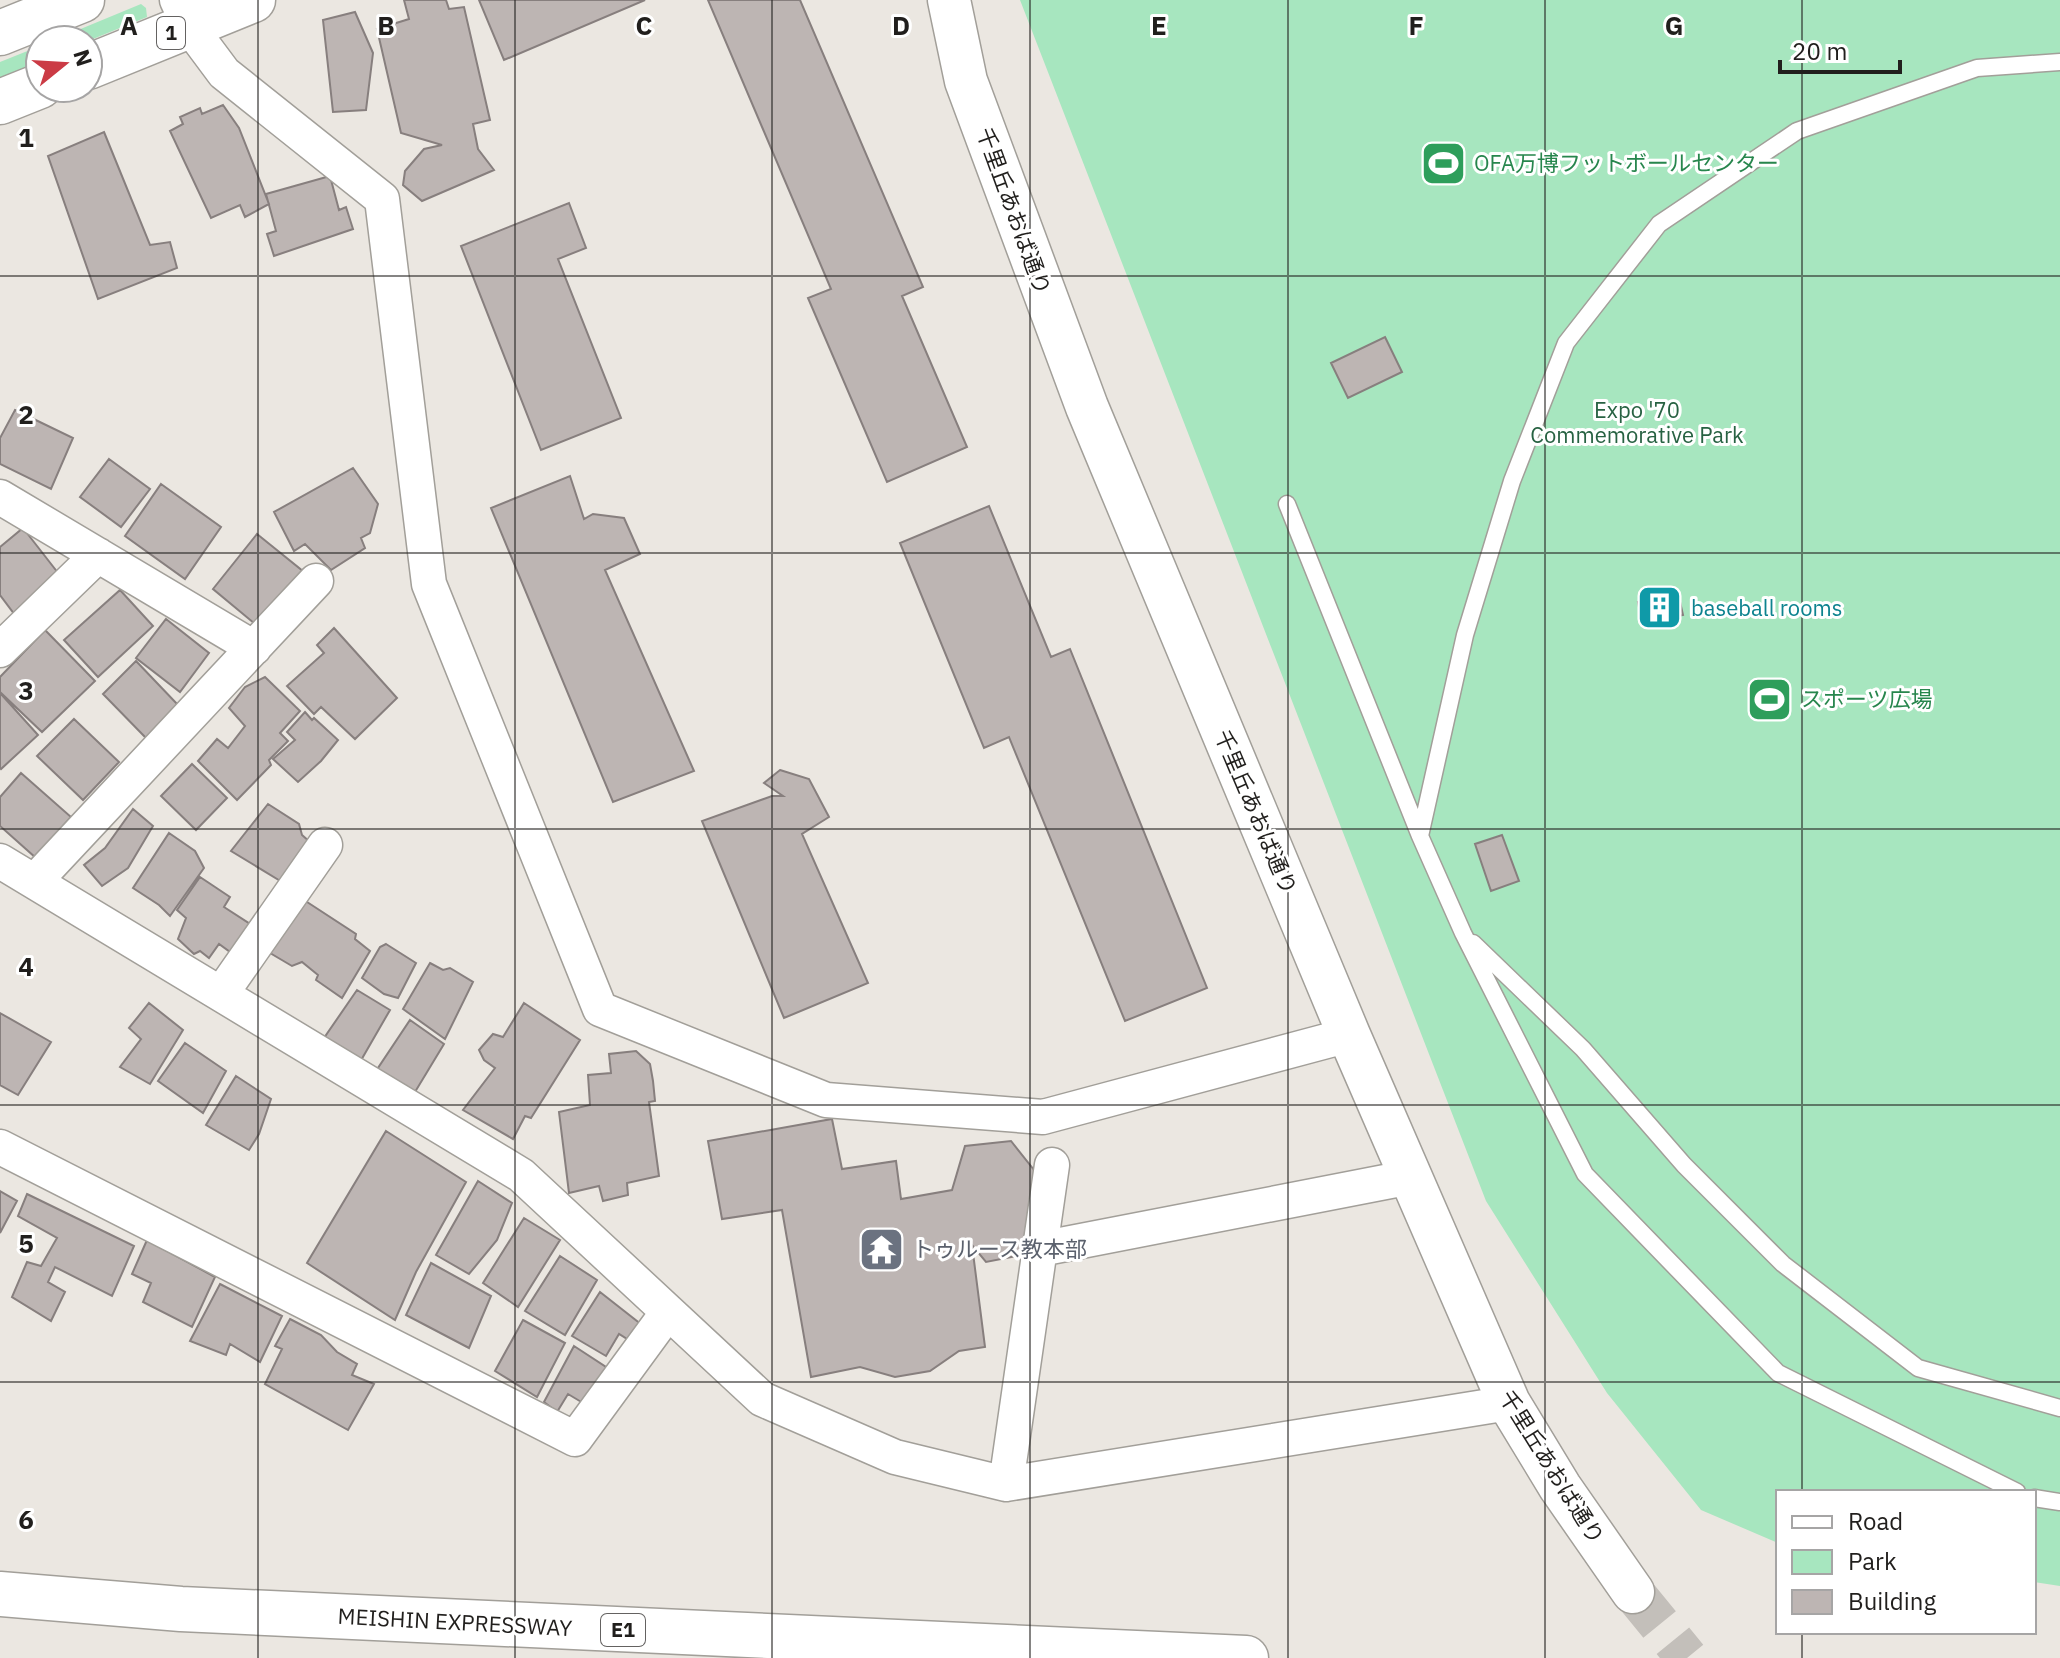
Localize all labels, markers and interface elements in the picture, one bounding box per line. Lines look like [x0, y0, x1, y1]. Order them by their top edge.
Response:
text: A [120, 8, 138, 42]
text: B [377, 8, 395, 42]
text: C [636, 8, 653, 42]
text: D [892, 8, 910, 42]
text: E [1151, 8, 1167, 42]
text: F [1408, 8, 1424, 42]
text: G [1665, 8, 1683, 42]
road number: 1 [157, 17, 185, 49]
north arrow [24, 24, 104, 104]
scale bar [1780, 24, 1900, 74]
text: 20 m [1792, 35, 1847, 67]
text: N [67, 46, 100, 70]
text: 1 [18, 120, 34, 154]
street label: 千里丘あおば通り [971, 123, 1058, 298]
sports icon: OFA万博フットボールセンター [1419, 139, 1467, 187]
place label: OFA万博フットボールセンター [1474, 148, 1779, 177]
park label: Expo '70 Commemorative Park [1530, 395, 1744, 449]
text: 2 [18, 397, 34, 431]
building icon: baseball rooms [1636, 584, 1684, 632]
place label: baseball rooms [1691, 593, 1842, 622]
text: 3 [18, 673, 34, 707]
sports icon: スポーツ広場 [1746, 675, 1794, 723]
place label: スポーツ広場 [1801, 684, 1933, 713]
street label: 千里丘あおば通り [1209, 725, 1304, 898]
text: 4 [18, 949, 34, 983]
temple icon: トゥルース教本部 [857, 1225, 905, 1273]
text: 5 [18, 1226, 34, 1260]
place label: トゥルース教本部 [912, 1234, 1087, 1263]
street label: 千里丘あおば通り [1493, 1384, 1611, 1549]
legend [1776, 1490, 2036, 1634]
text: 6 [18, 1502, 34, 1536]
text: Road [1848, 1505, 1903, 1537]
text: Park [1848, 1545, 1897, 1577]
text: Building [1848, 1585, 1936, 1617]
street label: MEISHIN EXPRESSWAY [337, 1601, 573, 1642]
road number: E1 [601, 1614, 645, 1646]

